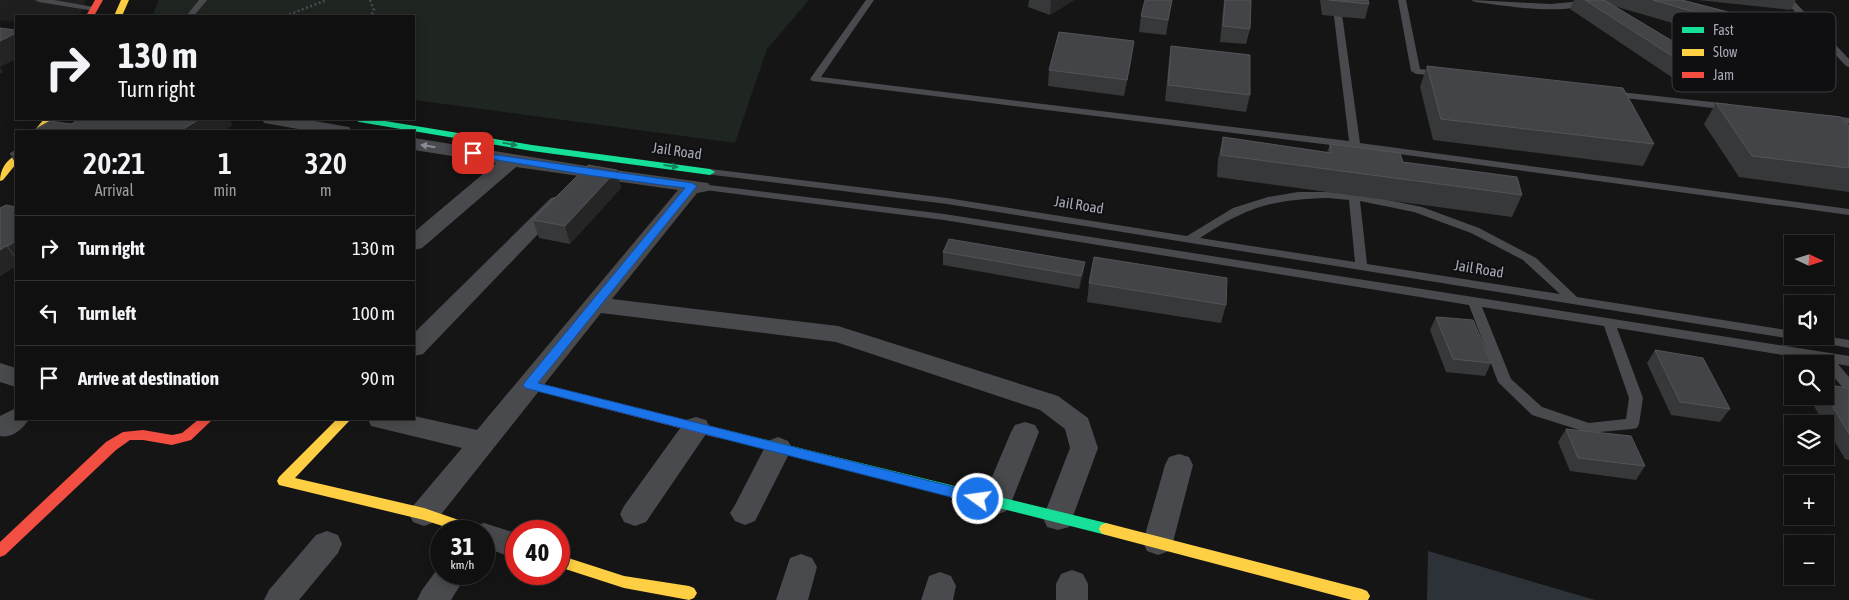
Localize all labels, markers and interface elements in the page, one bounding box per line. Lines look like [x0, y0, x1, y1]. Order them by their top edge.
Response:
legend [1672, 12, 1836, 92]
text: Fast [1713, 22, 1734, 38]
icon: right [35, 35, 100, 100]
text: 130 m [118, 35, 197, 75]
text: Slow [1713, 44, 1738, 60]
text: Jam [1713, 67, 1734, 83]
text: Turn right [118, 76, 195, 102]
pin [452, 132, 494, 174]
icon: arrive [459, 139, 487, 167]
street label: Jail Road [651, 139, 703, 162]
one-way arrow [503, 141, 519, 149]
one-way arrow [419, 142, 435, 150]
text: 20:21 [83, 146, 145, 180]
text: 1 [218, 146, 232, 180]
text: 320 [305, 146, 347, 180]
one-way arrow [664, 163, 680, 171]
text: Arrival [95, 181, 134, 199]
text: min [214, 181, 237, 199]
text: m [320, 181, 332, 199]
street label: Jail Road [1053, 192, 1105, 217]
icon: right [35, 234, 63, 262]
north arrow [1784, 235, 1834, 285]
map controls [1784, 235, 1834, 585]
text: Turn right [78, 237, 145, 259]
text: 130 m [352, 237, 395, 259]
street label: Jail Road [1453, 256, 1505, 281]
button: sound [1784, 295, 1834, 345]
icon: left [35, 299, 63, 327]
text: Turn left [78, 302, 136, 324]
text: 100 m [352, 302, 395, 324]
button: search [1784, 355, 1834, 405]
icon: arrive [35, 364, 63, 392]
text: Arrive at destination [78, 367, 219, 389]
text: 90 m [361, 367, 395, 389]
button: layers [1784, 415, 1834, 465]
position arrow [951, 472, 1003, 524]
button: + [1784, 475, 1834, 525]
speed limit sign: 40 [505, 520, 570, 585]
text: 31 [451, 532, 474, 560]
button: − [1784, 535, 1834, 585]
text: km/h [451, 558, 474, 572]

